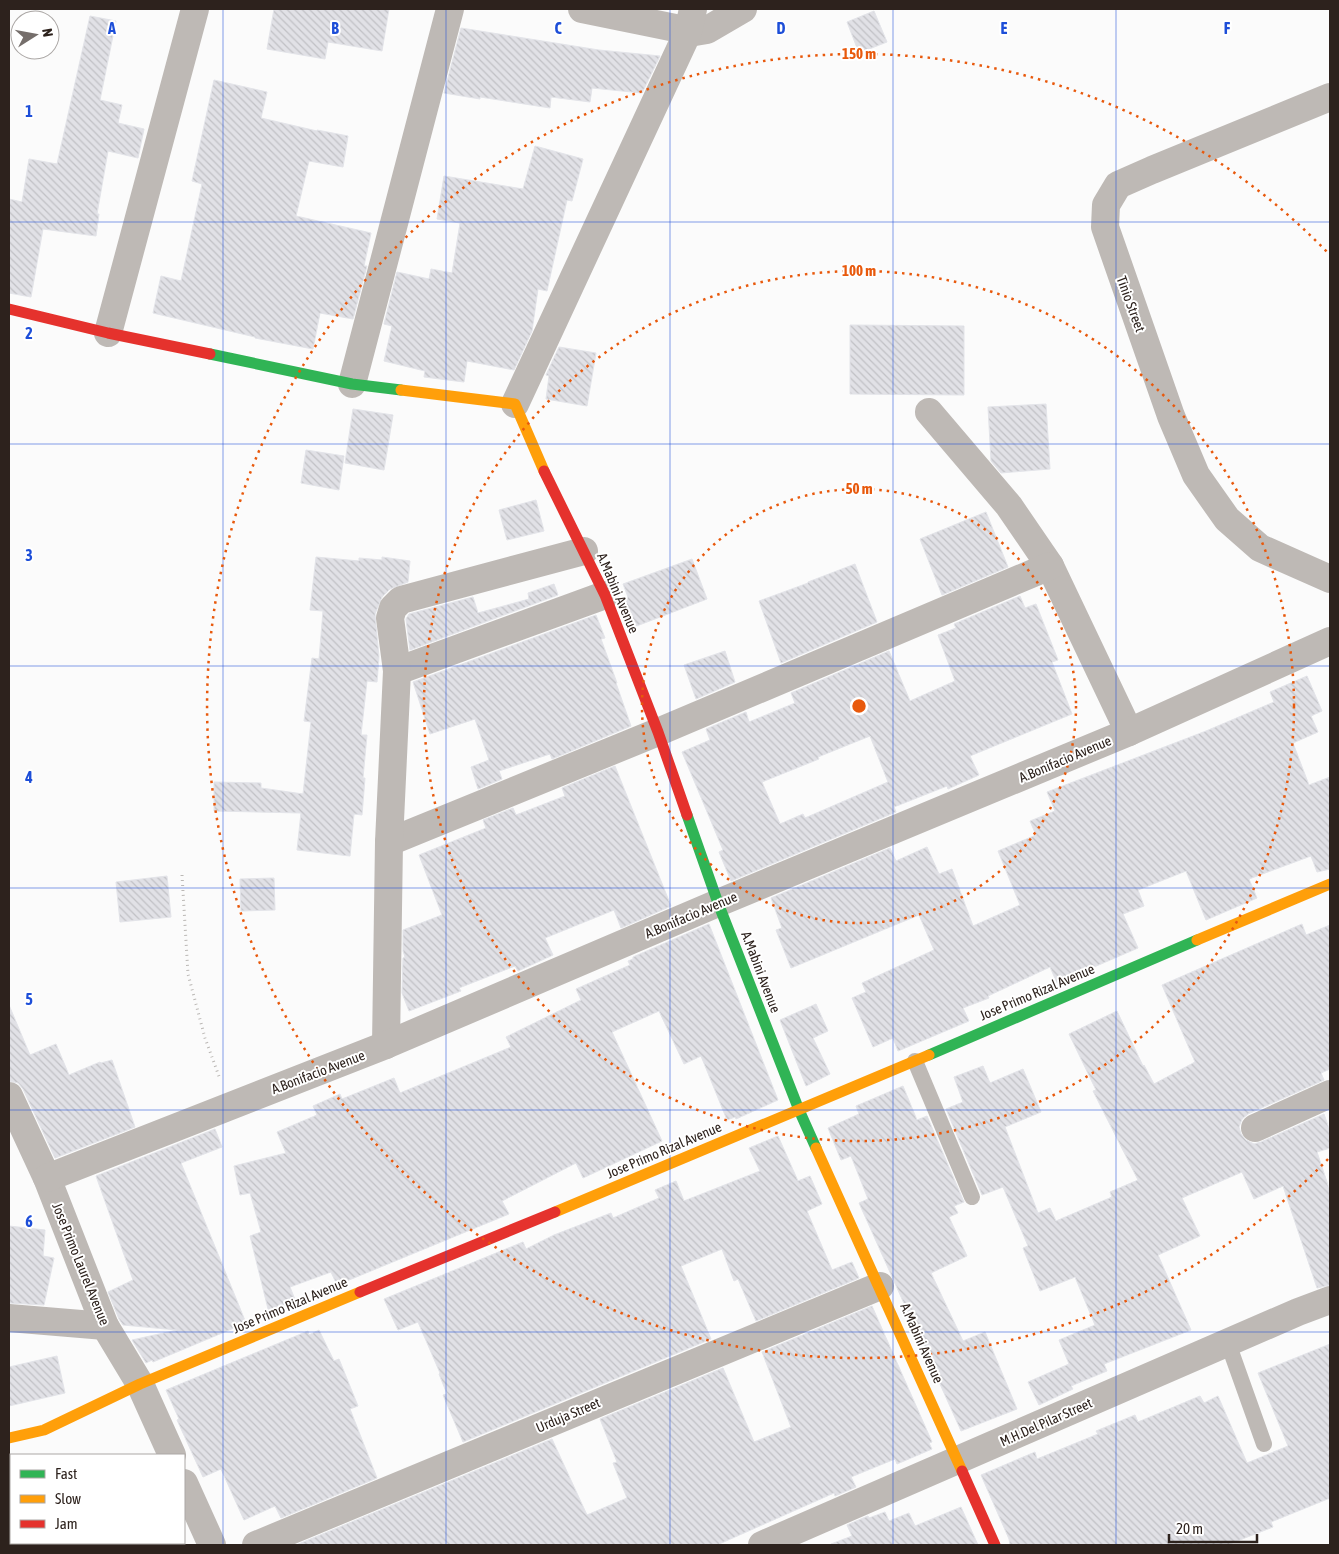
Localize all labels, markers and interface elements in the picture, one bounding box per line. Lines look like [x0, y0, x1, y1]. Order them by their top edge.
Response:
north arrow [10, 10, 60, 60]
text: A [107, 19, 116, 37]
text: B [331, 19, 339, 37]
text: C [554, 19, 562, 37]
text: D [777, 19, 786, 37]
text: E [1001, 19, 1008, 37]
text: F [1224, 19, 1231, 37]
text: N [39, 27, 56, 38]
text: 150 m [842, 45, 876, 62]
text: 1 [25, 102, 33, 120]
text: 100 m [842, 262, 876, 279]
street label: Tinio Street [1114, 274, 1148, 334]
text: 2 [25, 324, 33, 342]
text: 50 m [846, 480, 873, 497]
text: 3 [25, 546, 33, 564]
street label: A.Mabini Avenue [594, 550, 642, 636]
centre of rings [850, 697, 868, 715]
street label: A.Bonifacio Avenue [1016, 732, 1114, 786]
text: 4 [24, 768, 33, 786]
street label: A.Bonifacio Avenue [642, 888, 740, 942]
street label: A.Mabini Avenue [738, 929, 784, 1015]
street label: Jose Primo Rizal Avenue [977, 961, 1097, 1023]
text: 5 [25, 990, 33, 1008]
street label: A.Bonifacio Avenue [269, 1047, 367, 1097]
street label: Jose Primo Rizal Avenue [604, 1119, 724, 1181]
street label: Jose Primo Laurel Avenue [49, 1200, 113, 1328]
text: 6 [25, 1212, 33, 1230]
street label: Jose Primo Rizal Avenue [230, 1274, 350, 1336]
street label: A.Mabini Avenue [897, 1301, 947, 1385]
street label: Urduja Street [534, 1394, 602, 1436]
street label: M.H.Del Pilar Street [997, 1395, 1095, 1449]
legend [10, 1454, 185, 1544]
text: Fast [55, 1465, 77, 1482]
text: Slow [55, 1490, 81, 1507]
scale bar [1169, 1512, 1256, 1544]
text: Jam [55, 1515, 78, 1532]
text: 20 m [1176, 1520, 1203, 1537]

